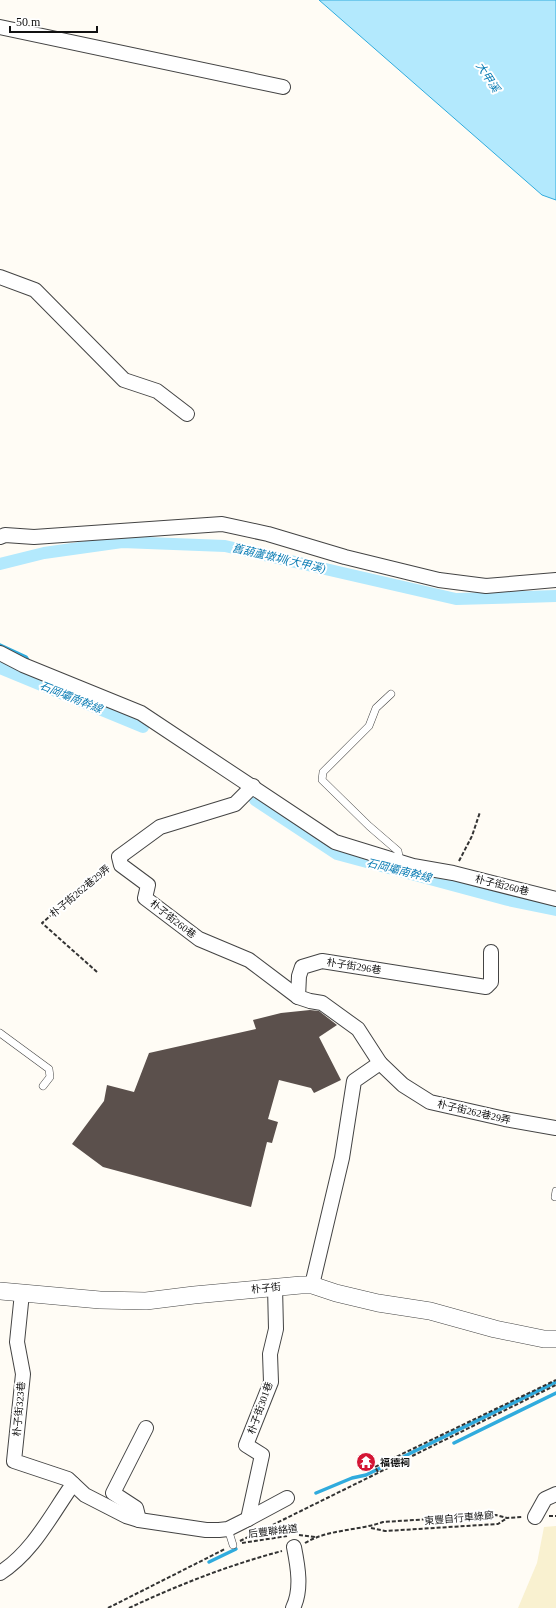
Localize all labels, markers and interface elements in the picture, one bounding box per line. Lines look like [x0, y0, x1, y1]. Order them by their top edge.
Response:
scale bar [10, 8, 97, 34]
text: 50 m [16, 15, 41, 29]
water label: 大甲溪 [474, 60, 503, 96]
water label: 舊葫蘆墩圳(大甲溪) [231, 541, 327, 576]
water label: 石岡壩南幹線 [38, 679, 106, 716]
water label: 石岡壩南幹線 [366, 856, 434, 884]
street label: 朴子街262巷29弄 [48, 863, 112, 919]
street label: 朴子街260巷 [474, 873, 530, 897]
street label: 朴子街260巷 [148, 898, 198, 940]
street label: 朴子街296巷 [326, 956, 382, 976]
street label: 朴子街262巷29弄 [436, 1098, 512, 1126]
street label: 朴子街 [251, 1281, 281, 1295]
street label: 朴子街301巷 [245, 1380, 275, 1436]
street label: 朴子街323巷 [11, 1381, 27, 1437]
temple icon: 福德祠 [355, 1451, 377, 1473]
place label: 福德祠 [380, 1457, 410, 1468]
street label: 東豐自行車綠廊 [424, 1509, 494, 1527]
street label: 后豐聯絡道 [248, 1522, 298, 1540]

